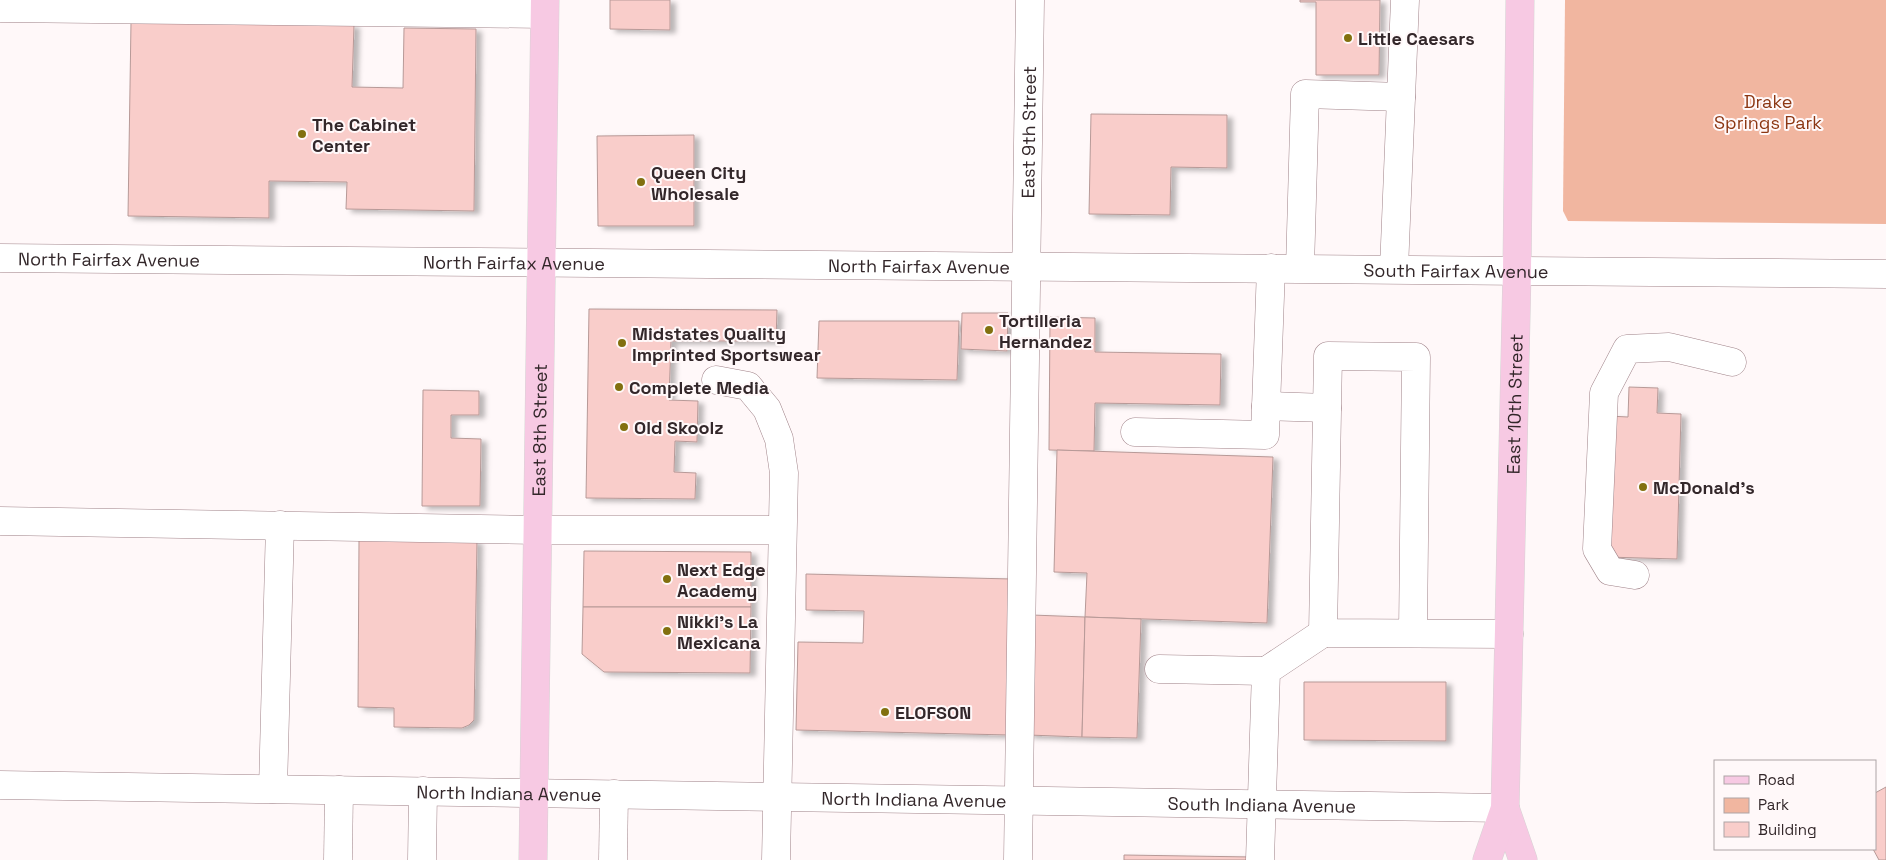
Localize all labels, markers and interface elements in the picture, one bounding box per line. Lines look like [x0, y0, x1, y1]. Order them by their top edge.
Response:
place label: Little Caesars [1358, 27, 1475, 50]
marker: Little Caesars [1342, 32, 1354, 44]
street label: East 9th Street [1016, 66, 1041, 199]
park label: Drake Springs Park [1714, 90, 1822, 134]
place label: The Cabinet Center [312, 113, 416, 157]
marker: The Cabinet Center [296, 128, 308, 140]
place label: Queen City Wholesale [651, 161, 746, 205]
marker: Queen City Wholesale [635, 176, 647, 188]
street label: North Fairfax Avenue [18, 247, 200, 271]
street label: North Fairfax Avenue [423, 250, 605, 275]
street label: North Fairfax Avenue [828, 254, 1010, 278]
street label: South Fairfax Avenue [1363, 258, 1549, 283]
place label: Tortilleria Hernandez [999, 309, 1092, 353]
place label: Midstates Quality Imprinted Sportswear [632, 322, 821, 366]
marker: Tortilleria Hernandez [983, 324, 995, 336]
street label: East 10th Street [1501, 334, 1527, 475]
marker: Midstates Quality Imprinted Sportswear [616, 337, 628, 349]
street label: East 8th Street [527, 363, 551, 497]
place label: Complete Media [629, 376, 770, 399]
marker: Complete Media [613, 381, 625, 393]
place label: Old Skoolz [634, 416, 724, 439]
marker: Old Skoolz [618, 421, 630, 433]
place label: McDonald's [1653, 476, 1755, 499]
marker: McDonald's [1637, 481, 1649, 493]
place label: Next Edge Academy [677, 558, 766, 602]
marker: Next Edge Academy [661, 573, 673, 585]
place label: Nikki's La Mexicana [677, 610, 761, 654]
marker: Nikki's La Mexicana [661, 625, 673, 637]
place label: ELOFSON [895, 701, 971, 724]
marker: ELOFSON [879, 706, 891, 718]
legend [1714, 760, 1876, 850]
text: Road [1758, 770, 1795, 789]
street label: North Indiana Avenue [416, 780, 602, 806]
street label: North Indiana Avenue [821, 786, 1007, 812]
street label: South Indiana Avenue [1167, 791, 1356, 817]
text: Park [1758, 795, 1789, 814]
text: Building [1758, 820, 1817, 839]

